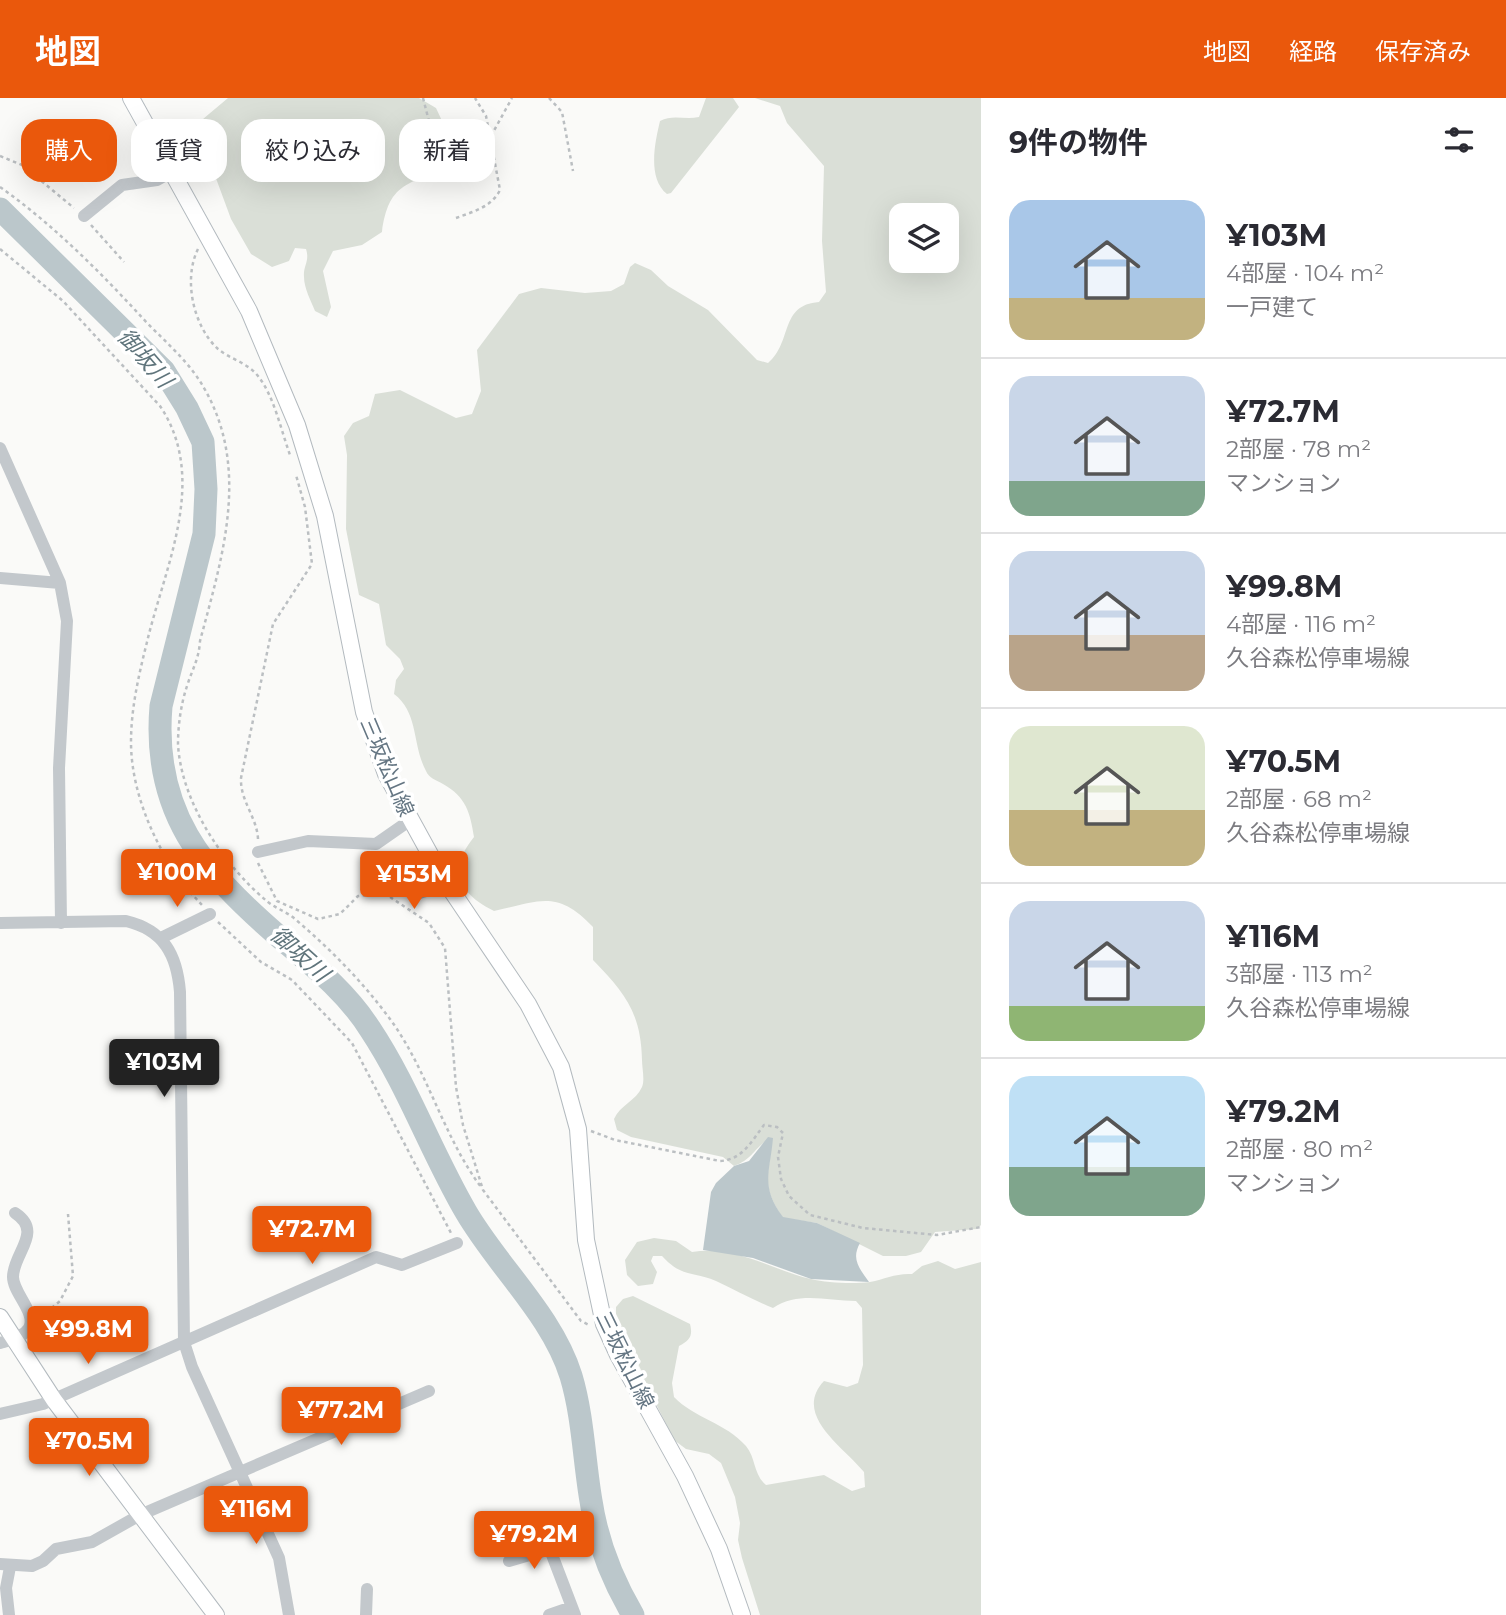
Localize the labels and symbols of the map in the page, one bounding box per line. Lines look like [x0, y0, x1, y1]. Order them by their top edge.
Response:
water label: 御坂川 [112, 323, 180, 395]
street label: 三坂松山線 [355, 714, 419, 820]
pin: ¥100M [128, 850, 226, 909]
pin: ¥153M [365, 852, 463, 911]
water label: 御坂川 [265, 921, 337, 989]
pin: ¥103M [115, 1040, 213, 1099]
pin: ¥72.7M [255, 1206, 369, 1266]
pin: ¥99.8M [31, 1306, 145, 1366]
street label: 三坂松山線 [591, 1307, 660, 1412]
pin: ¥77.2M [284, 1388, 398, 1447]
pin: ¥70.5M [32, 1418, 146, 1478]
pin: ¥116M [207, 1486, 305, 1546]
pin: ¥79.2M [477, 1512, 591, 1571]

